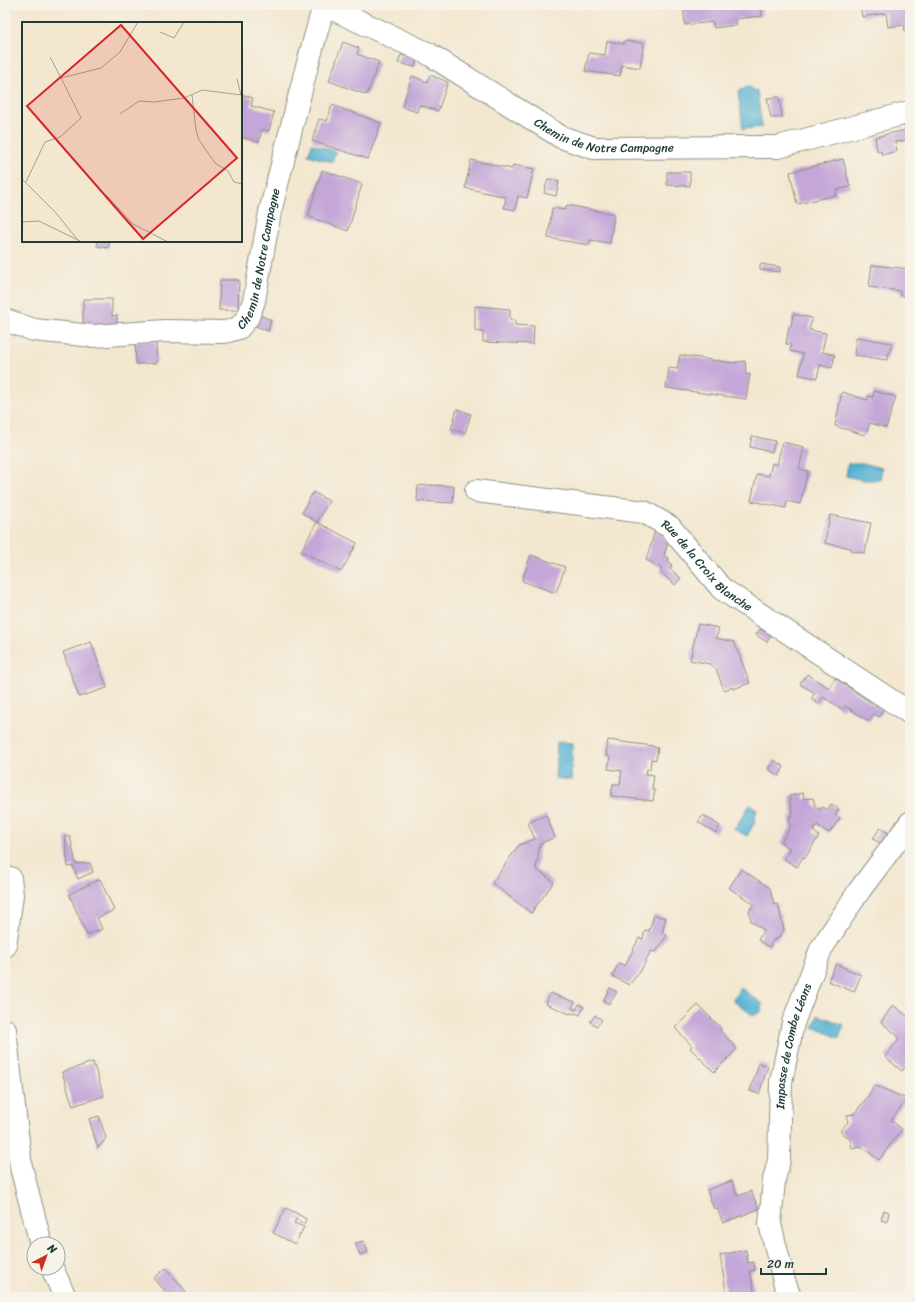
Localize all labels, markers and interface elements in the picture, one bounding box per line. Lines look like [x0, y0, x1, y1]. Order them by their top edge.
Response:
inset map [22, 22, 242, 242]
street label: Chemin de Notre Campagne [529, 112, 674, 159]
street label: Chemin de Notre Campagne [231, 186, 287, 334]
street label: Rue de la Croix Blanche [657, 513, 757, 617]
street label: Impasse de Combe Léons [769, 980, 818, 1110]
north arrow [26, 1236, 66, 1276]
text: N [42, 1239, 62, 1259]
scale bar [761, 1250, 826, 1276]
text: 20 m [767, 1253, 794, 1275]

